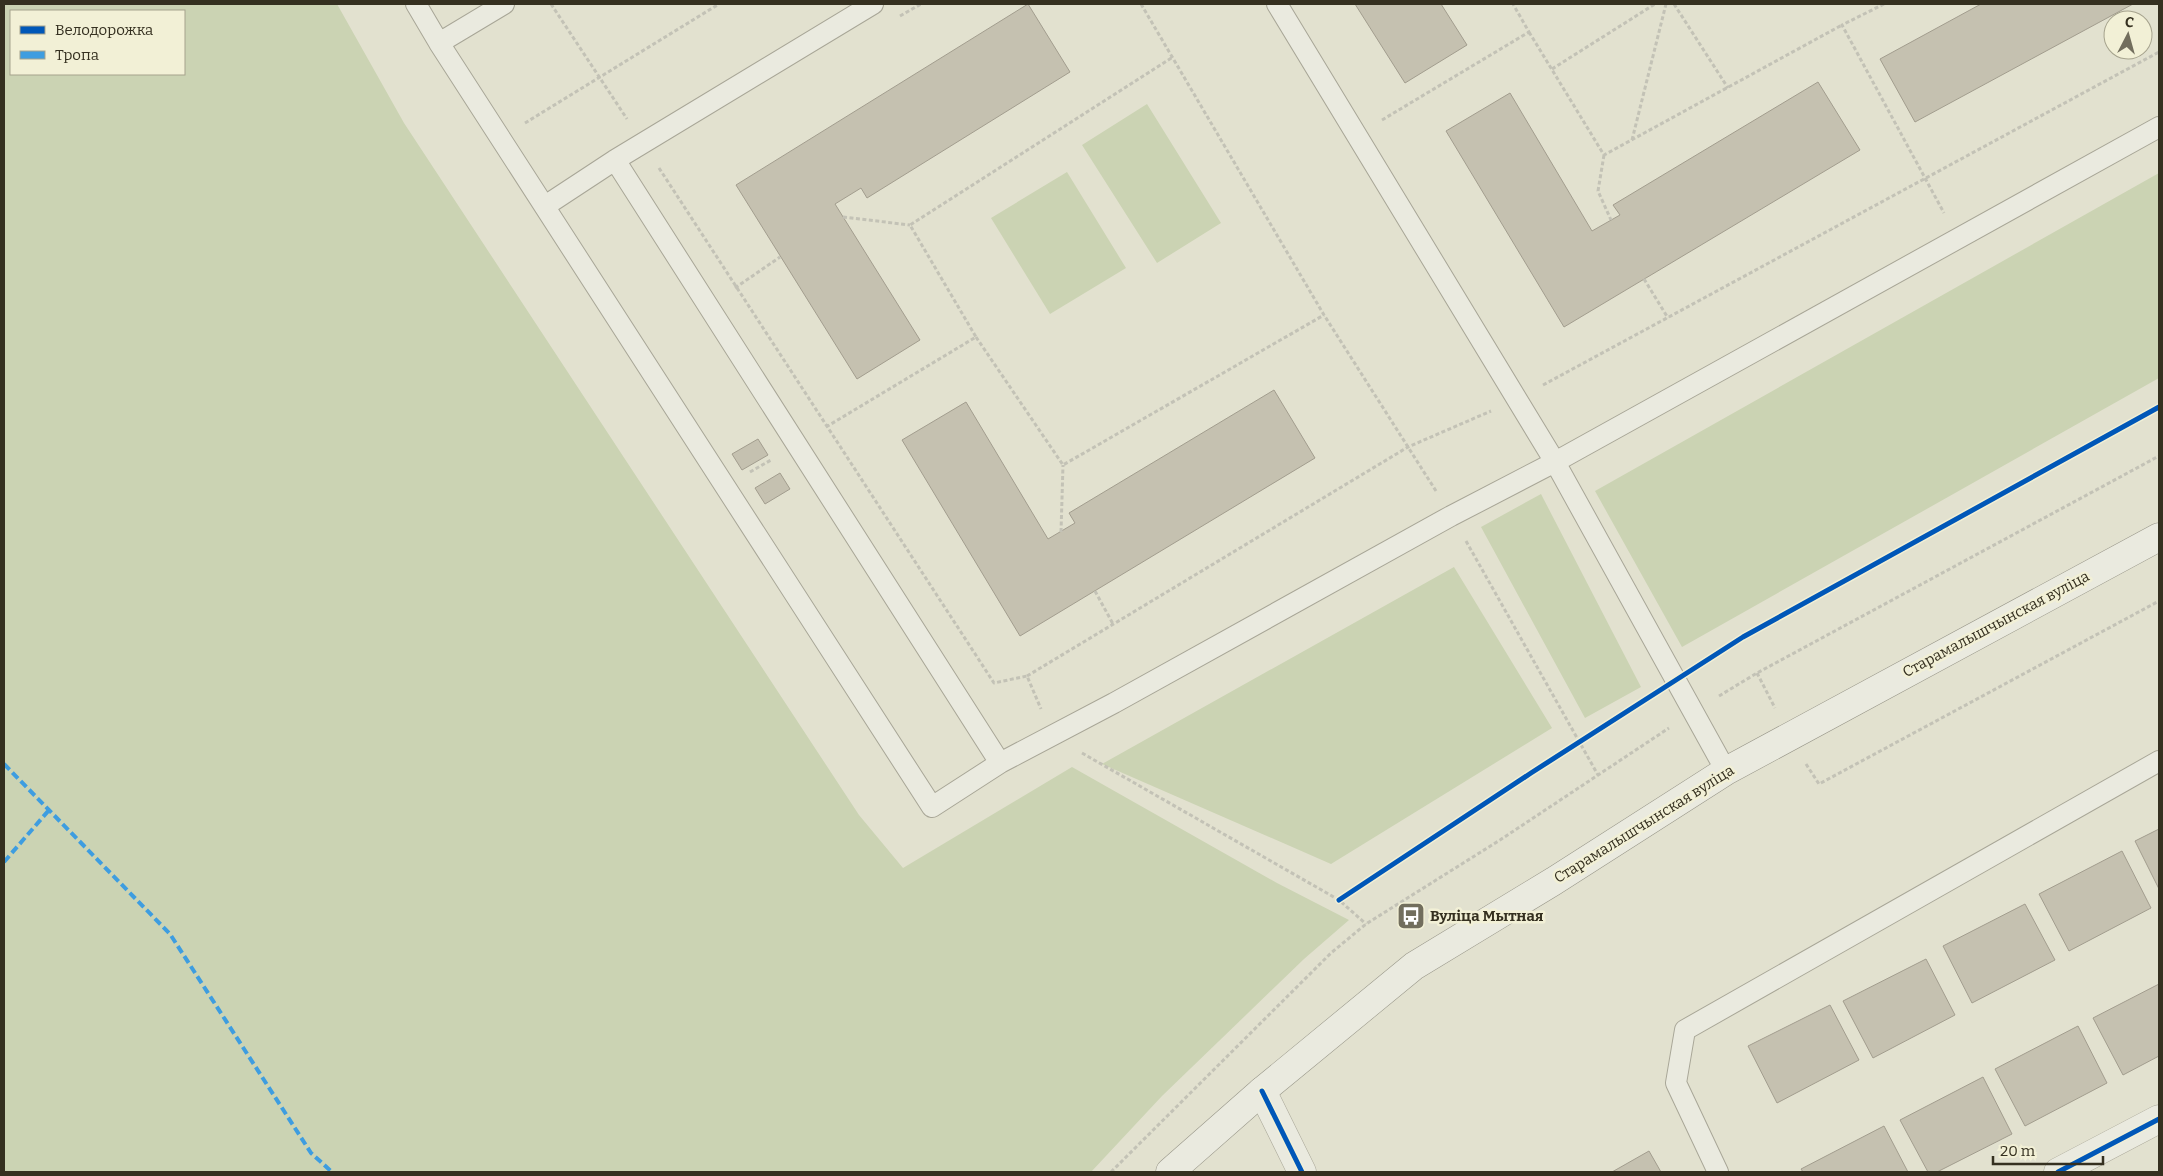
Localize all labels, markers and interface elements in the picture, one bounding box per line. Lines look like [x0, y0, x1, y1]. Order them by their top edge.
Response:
legend [10, 10, 185, 75]
north arrow [2103, 10, 2153, 60]
text: С [2124, 14, 2135, 31]
text: Велодорожка [55, 21, 153, 39]
text: Тропа [55, 46, 99, 64]
street label: Старамалышчынская вуліца [1900, 567, 2092, 681]
street label: Старамалышчынская вуліца [1551, 761, 1737, 887]
bus stop icon: Вуліца Мытная [1396, 901, 1426, 931]
place label: Вуліца Мытная [1430, 907, 1544, 925]
scale bar [1993, 1134, 2103, 1166]
text: 20 m [2000, 1142, 2036, 1160]

